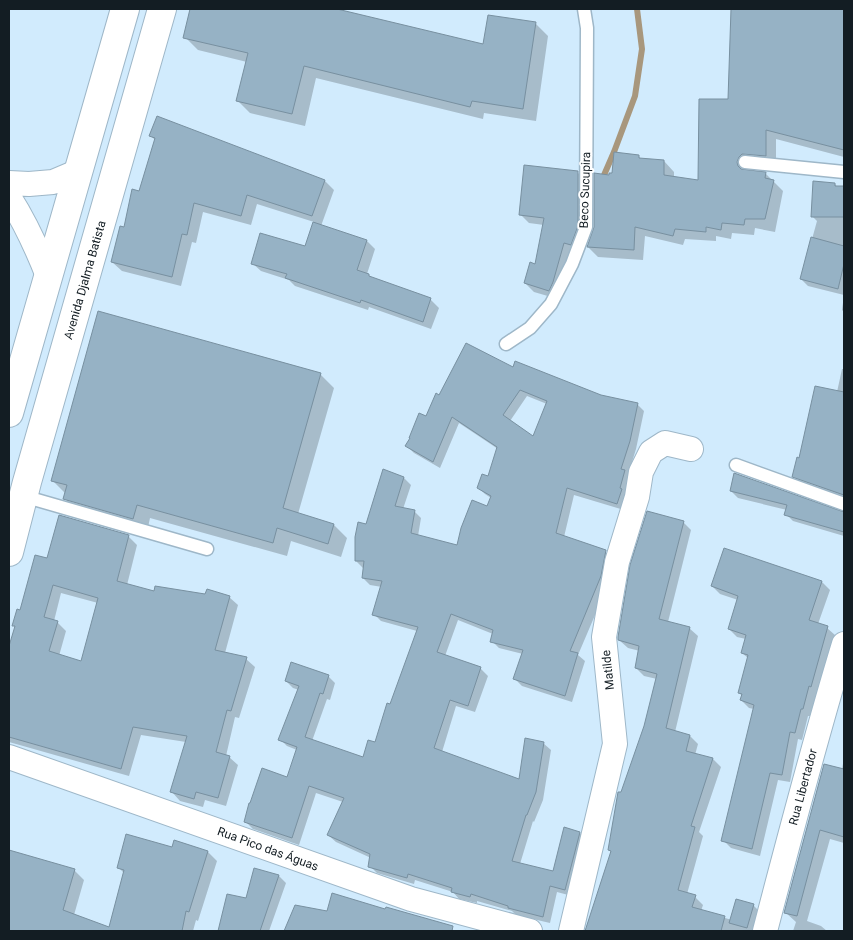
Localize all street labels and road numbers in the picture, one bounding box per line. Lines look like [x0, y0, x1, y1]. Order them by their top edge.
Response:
street label: Beco Sucupira [577, 151, 593, 229]
street label: Avenida Djalma Batista [61, 219, 109, 341]
street label: Matilde [599, 649, 617, 691]
street label: Rua Libertador [786, 747, 820, 827]
street label: Rua Pico das Águas [216, 823, 321, 874]

